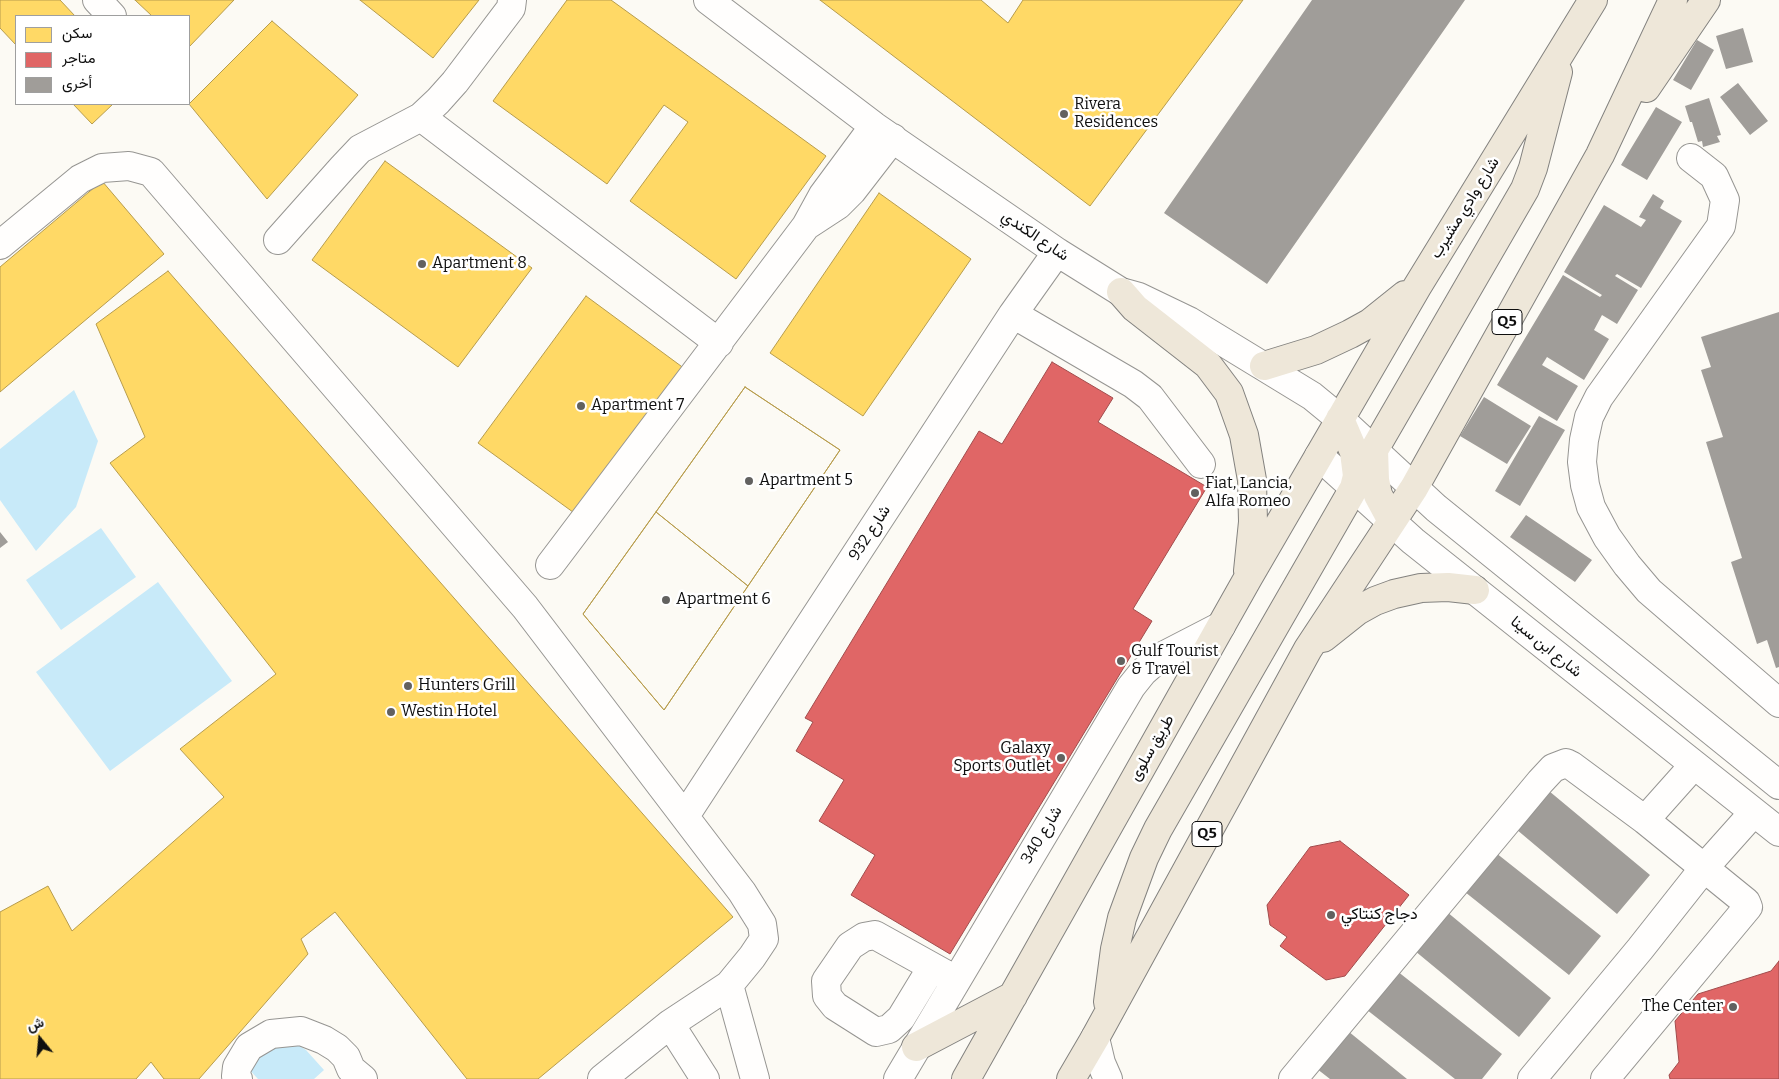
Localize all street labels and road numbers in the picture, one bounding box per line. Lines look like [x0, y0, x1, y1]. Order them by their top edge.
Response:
street label: شارع وادي مشيرب [1426, 154, 1504, 262]
street label: شارع الكندي [998, 206, 1072, 266]
road number: Q5 [1492, 310, 1522, 334]
street label: شارع 932 [845, 502, 895, 564]
street label: شارع ابن سينا [1506, 612, 1586, 682]
street label: طريق سلوى [1125, 711, 1179, 785]
street label: شارع 340 [1017, 803, 1067, 867]
road number: Q5 [1192, 822, 1222, 846]

